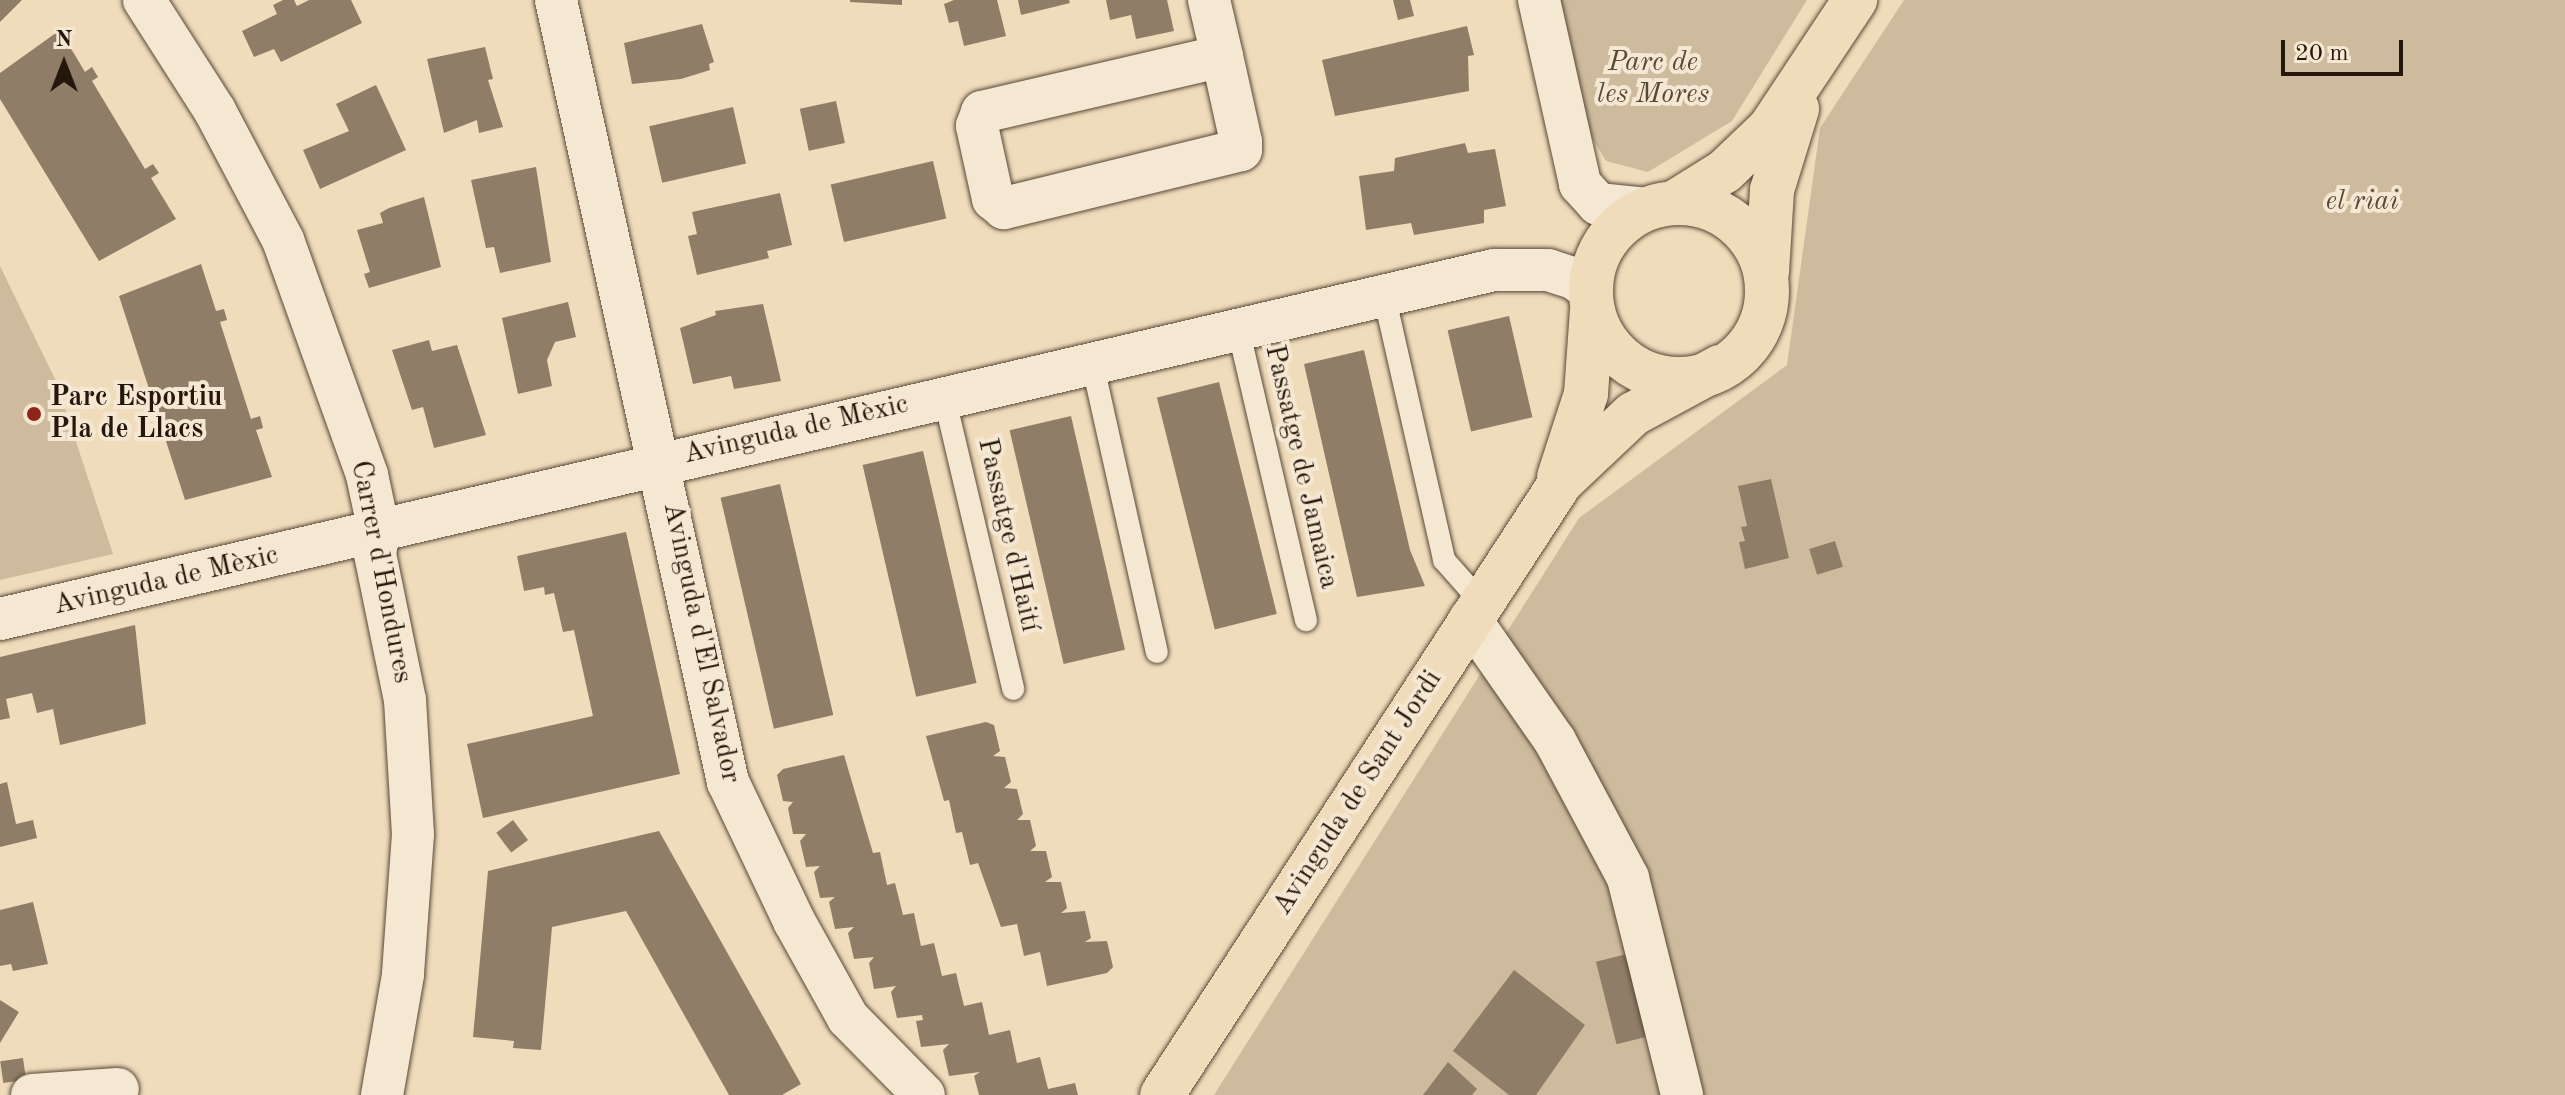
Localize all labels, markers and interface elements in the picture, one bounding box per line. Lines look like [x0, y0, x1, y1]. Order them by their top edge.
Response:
north arrow [24, 24, 104, 104]
scale bar [2285, 24, 2407, 74]
text: N [56, 29, 72, 51]
text: 20 m [2295, 42, 2349, 66]
park label: Parc de les Mores [1597, 46, 1709, 112]
park label: el riai [2325, 185, 2399, 219]
street label: Passatge de Jamaica [1257, 342, 1345, 592]
place label: Parc Esportiu Pla de Llacs [50, 381, 222, 447]
street label: Avinguda de Mèxic [680, 388, 912, 472]
marker: Parc Esportiu Pla de Llacs [25, 405, 43, 423]
street label: Passatge d'Haití [969, 435, 1047, 635]
street label: Carrer d'Hondures [343, 458, 419, 686]
street label: Avinguda d'El Salvador [655, 500, 747, 786]
street label: Avinguda de Mèxic [50, 539, 282, 623]
street label: Avinguda de Sant Jordi [1266, 664, 1450, 922]

